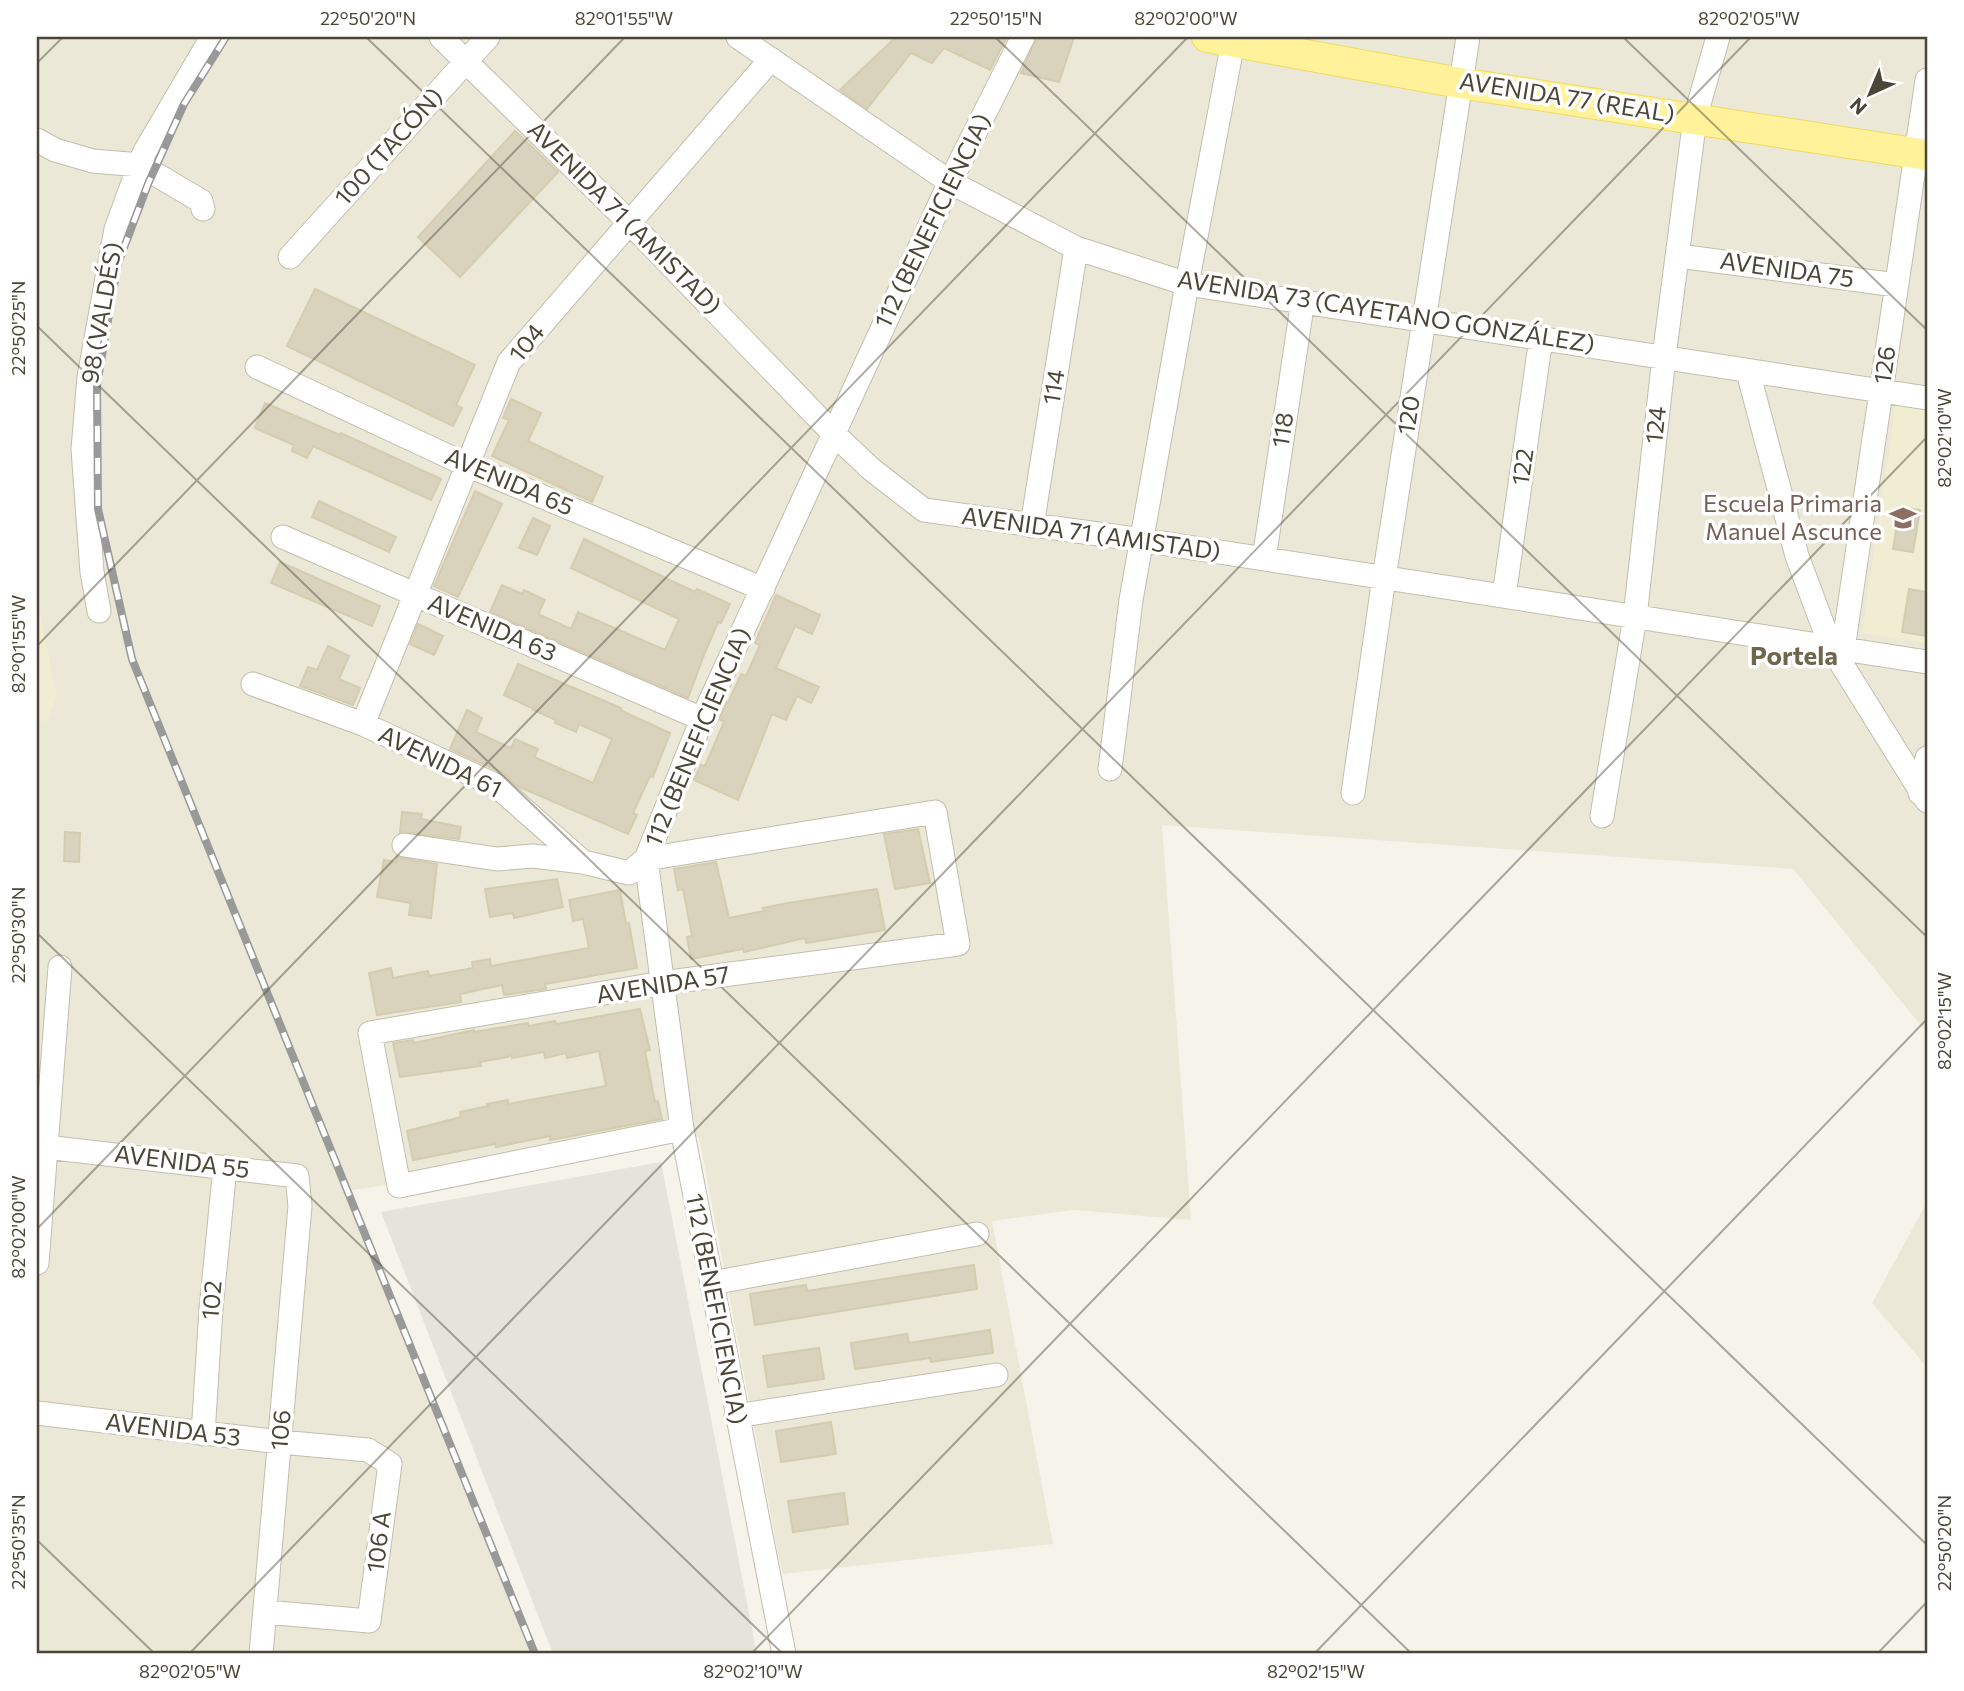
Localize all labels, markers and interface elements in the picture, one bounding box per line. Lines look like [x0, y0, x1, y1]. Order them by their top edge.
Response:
text: 22°50'20"N [320, 7, 416, 29]
text: 82°01'55"W [575, 7, 673, 29]
text: 22°50'15"N [950, 7, 1042, 29]
text: 82°02'00"W [1134, 7, 1238, 29]
text: 82°02'05"W [1698, 7, 1800, 29]
north arrow [1834, 60, 1904, 130]
street label: AVENIDA 77 (REAL) [1458, 65, 1677, 128]
street label: 100 (TACÓN) [328, 81, 448, 211]
text: N [1845, 93, 1871, 120]
street label: 112 (BENEFICIENCIA) [867, 109, 996, 332]
street label: AVENIDA 71 (AMISTAD) [522, 114, 728, 320]
street label: 98 (VALDÉS) [74, 240, 127, 386]
street label: AVENIDA 75 [1718, 245, 1856, 292]
street label: AVENIDA 73 (CAYETANO GONZÁLEZ) [1176, 263, 1597, 358]
text: 22°50'25"N [7, 281, 29, 375]
street label: 104 [502, 317, 550, 367]
street label: 126 [1867, 344, 1901, 386]
street label: 114 [1035, 367, 1070, 406]
text: 82°02'10"W [1933, 388, 1955, 488]
street label: 120 [1390, 393, 1425, 436]
street label: 124 [1638, 405, 1671, 445]
street label: 118 [1264, 410, 1299, 449]
street label: AVENIDA 65 [441, 441, 578, 521]
street label: 122 [1505, 447, 1538, 487]
place label: Escuela Primaria Manuel Ascunce [1703, 488, 1882, 545]
street label: AVENIDA 71 (AMISTAD) [960, 500, 1223, 565]
school or university icon: Escuela Primaria Manuel Ascunce [1888, 503, 1918, 533]
street label: AVENIDA 63 [424, 587, 561, 667]
text: 82°01'55"W [7, 595, 29, 693]
street label: 112 (BENEFICIENCIA) [637, 623, 756, 850]
district label: Portela [1750, 639, 1838, 670]
street label: AVENIDA 61 [374, 718, 507, 803]
text: 22°50'30"N [7, 887, 29, 983]
street label: AVENIDA 57 [594, 959, 732, 1008]
text: 82°02'15"W [1933, 972, 1955, 1070]
street label: AVENIDA 55 [113, 1138, 251, 1183]
text: 82°02'00"W [7, 1175, 29, 1279]
street label: 112 (BENEFICIENCIA) [681, 1191, 754, 1427]
street label: 102 [194, 1279, 227, 1321]
street label: AVENIDA 53 [104, 1406, 242, 1451]
street label: 106 [263, 1408, 296, 1451]
text: 22°50'35"N [7, 1494, 29, 1590]
text: 22°50'20"N [1933, 1495, 1955, 1591]
street label: 106 A [359, 1509, 396, 1574]
text: 82°02'05"W [139, 1660, 241, 1682]
text: 82°02'10"W [703, 1660, 803, 1682]
text: 82°02'15"W [1267, 1660, 1365, 1682]

